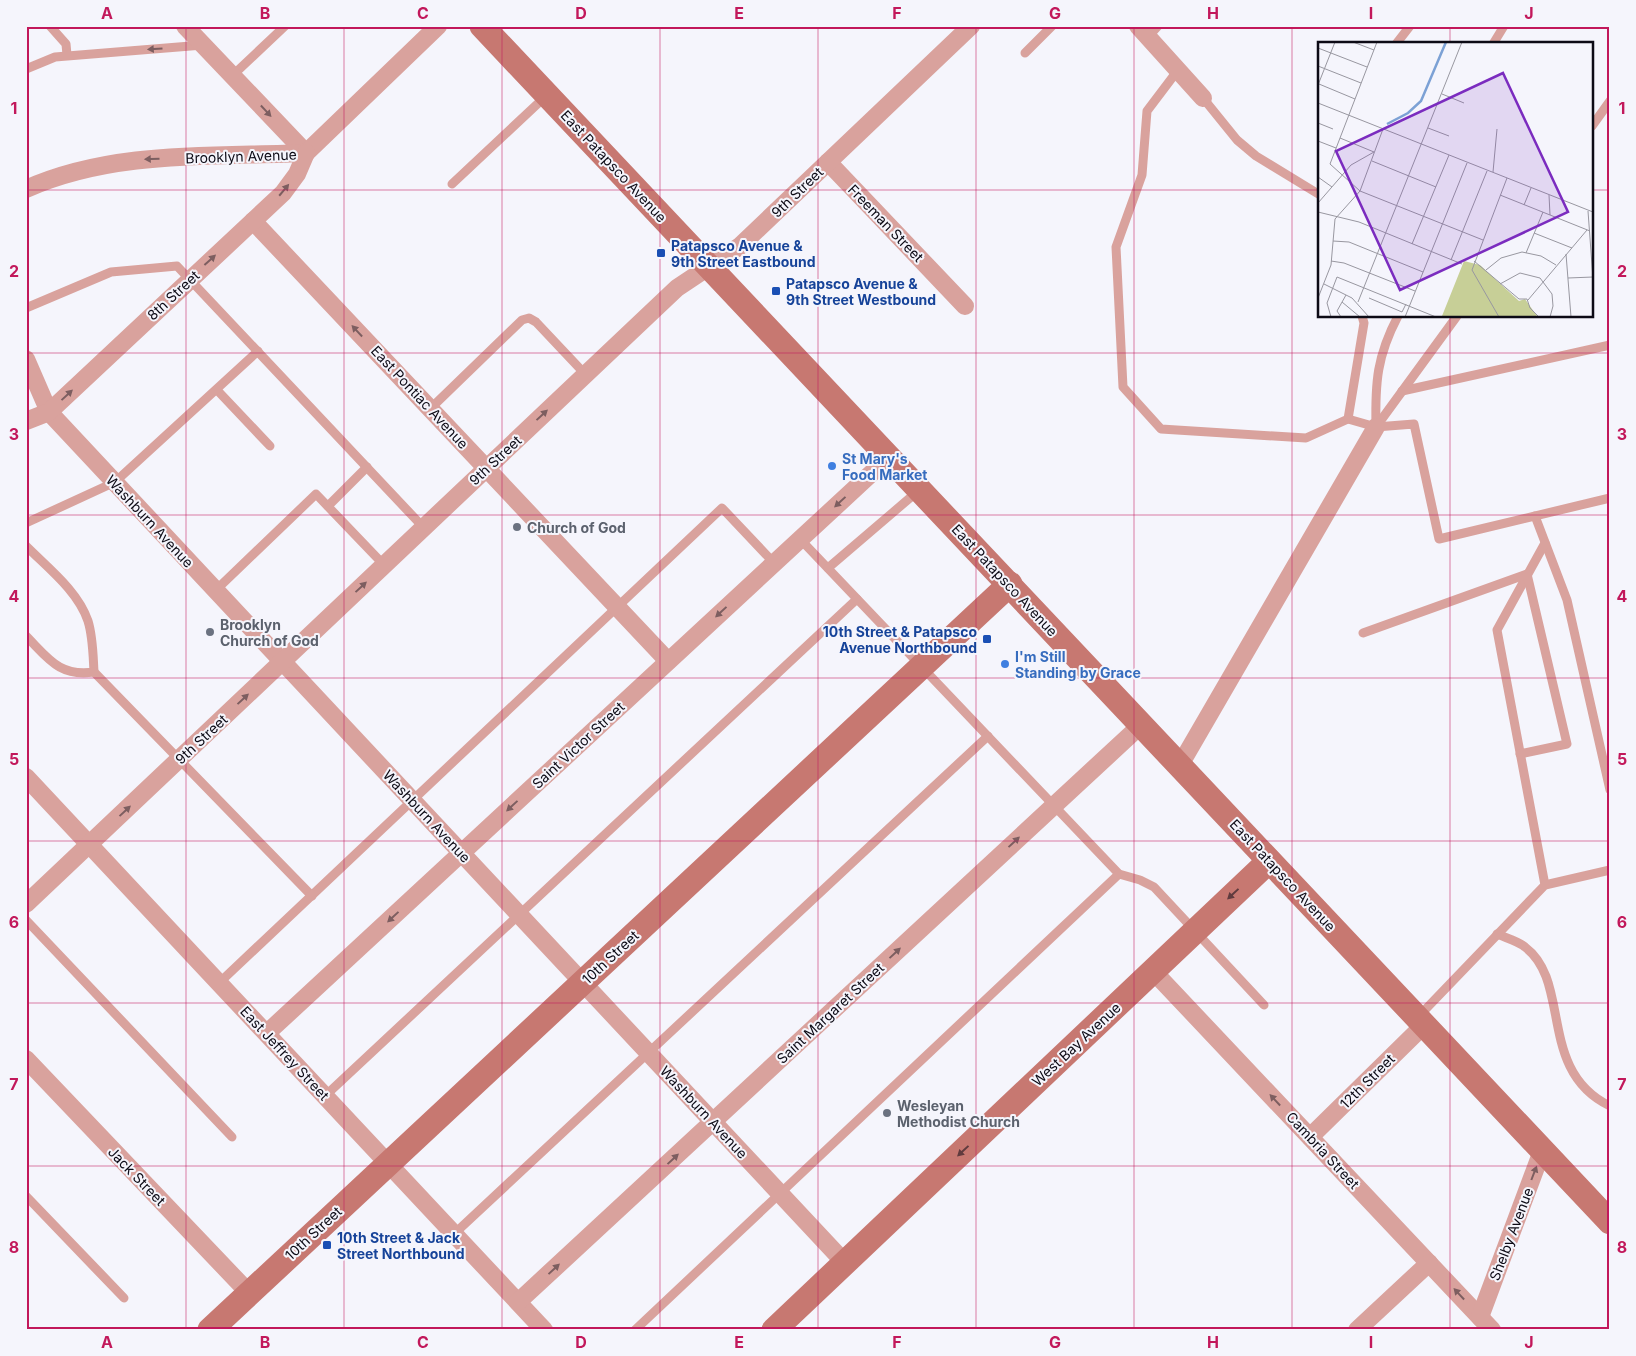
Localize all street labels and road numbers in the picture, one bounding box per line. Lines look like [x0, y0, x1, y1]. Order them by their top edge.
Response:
street label: East Patapsco Avenue [558, 106, 670, 226]
street label: Brooklyn Avenue [185, 146, 297, 166]
street label: 9th Street [768, 163, 827, 221]
street label: Freeman Street [845, 181, 928, 266]
street label: 8th Street [143, 266, 203, 323]
street label: East Pontiac Avenue [368, 342, 472, 452]
street label: 9th Street [465, 431, 525, 488]
street label: Washburn Avenue [103, 471, 197, 571]
street label: East Patapsco Avenue [949, 520, 1061, 640]
street label: Saint Victor Street [528, 698, 628, 792]
street label: 9th Street [171, 710, 231, 767]
street label: Washburn Avenue [380, 766, 474, 866]
street label: East Patapsco Avenue [1227, 815, 1339, 935]
street label: 10th Street [578, 926, 642, 987]
street label: Saint Margaret Street [773, 959, 887, 1067]
street label: West Bay Avenue [1028, 999, 1124, 1089]
street label: East Jeffrey Street [237, 1002, 333, 1104]
street label: 12th Street [1336, 1050, 1398, 1112]
street label: Washburn Avenue [657, 1062, 751, 1162]
street label: Cambria Street [1283, 1108, 1363, 1192]
street label: Jack Street [105, 1143, 169, 1209]
street label: Shelby Avenue [1485, 1185, 1537, 1283]
street label: 10th Street [281, 1202, 345, 1263]

